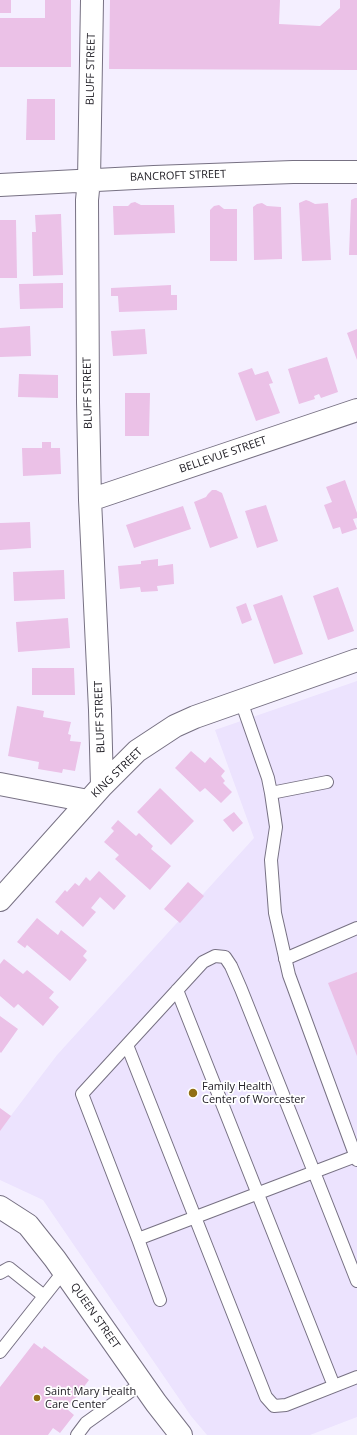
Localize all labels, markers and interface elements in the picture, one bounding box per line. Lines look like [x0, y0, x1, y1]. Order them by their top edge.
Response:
street label: BLUFF STREET [84, 33, 98, 105]
street label: BANCROFT STREET [130, 168, 226, 184]
street label: BLUFF STREET [81, 357, 95, 429]
street label: BELLEVUE STREET [178, 434, 268, 476]
street label: BLUFF STREET [92, 681, 108, 753]
street label: KING STREET [89, 745, 145, 801]
place label: Family Health Center of Worcester [202, 1080, 305, 1106]
marker: Family Health Center of Worcester [187, 1087, 199, 1099]
street label: QUEEN STREET [67, 1281, 123, 1351]
place label: Saint Mary Health Care Center [45, 1385, 136, 1411]
marker: Saint Mary Health Care Center [32, 1393, 42, 1403]

